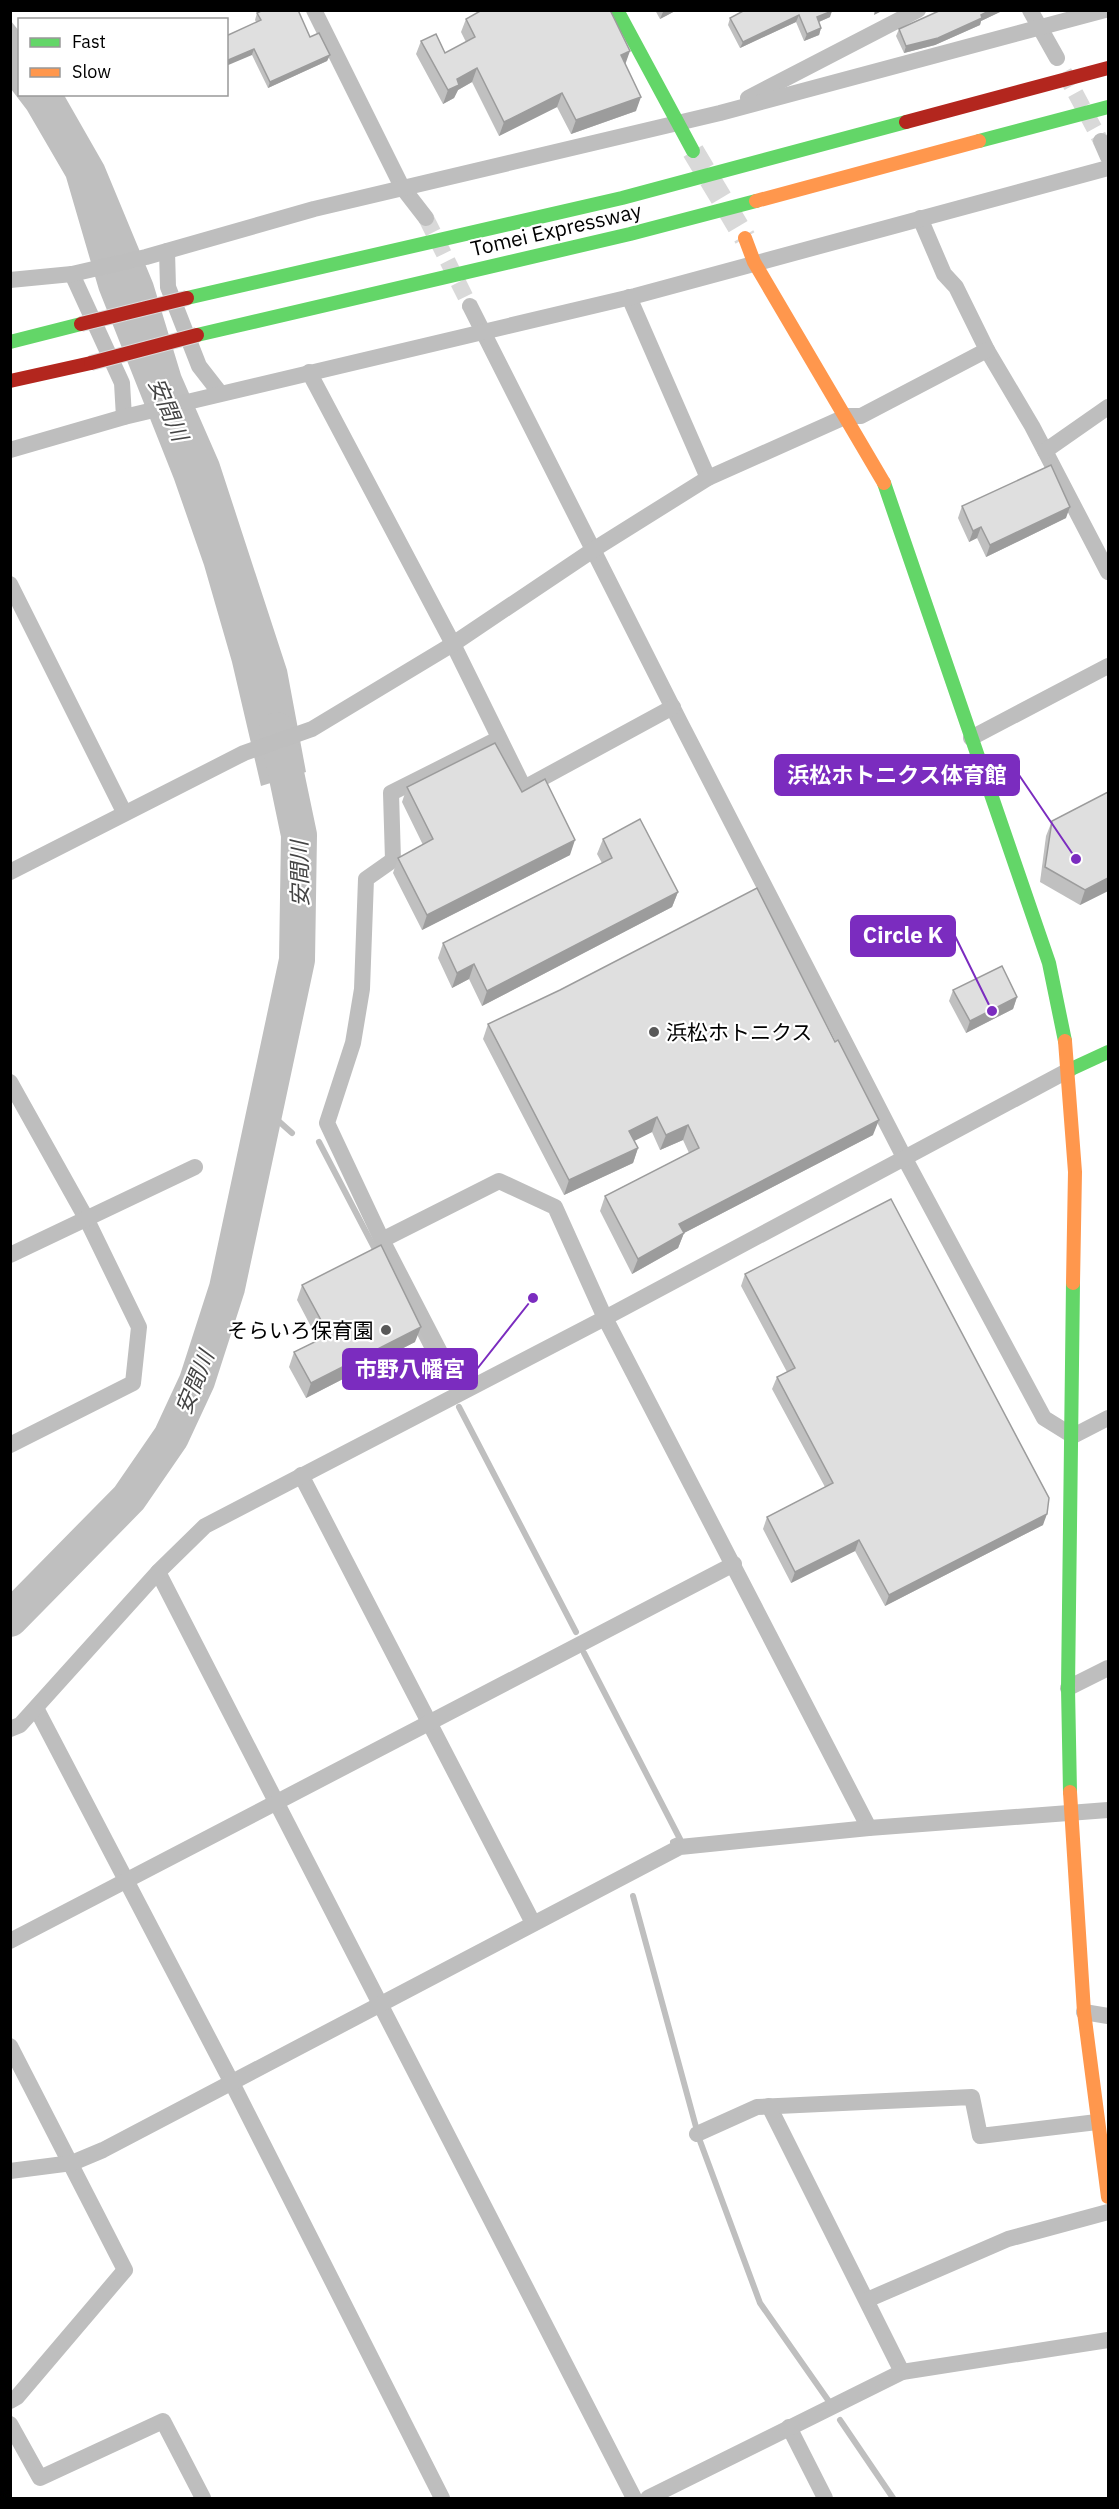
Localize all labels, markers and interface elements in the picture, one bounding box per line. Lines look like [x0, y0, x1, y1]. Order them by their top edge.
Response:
legend [18, 18, 228, 96]
text: Fast [72, 30, 106, 53]
text: Slow [72, 60, 111, 83]
street label: Tomei Expressway [468, 196, 645, 262]
water label: 安間川 [143, 373, 196, 447]
callout: 浜松ホトニクス体育館 [775, 755, 1019, 795]
text: 浜松ホトニクス体育館 [787, 760, 1007, 789]
water label: 安間川 [284, 839, 314, 907]
callout: Circle K [851, 916, 955, 956]
text: Circle K [863, 920, 944, 949]
place label: 浜松ホトニクス [666, 1018, 812, 1046]
marker: 浜松ホトニクス [647, 1025, 661, 1039]
place label: そらいろ保育園 [227, 1316, 374, 1344]
marker: そらいろ保育園 [379, 1323, 393, 1337]
water label: 安間川 [168, 1344, 221, 1418]
callout: 市野八幡宮 [343, 1349, 477, 1389]
text: 市野八幡宮 [355, 1354, 465, 1383]

